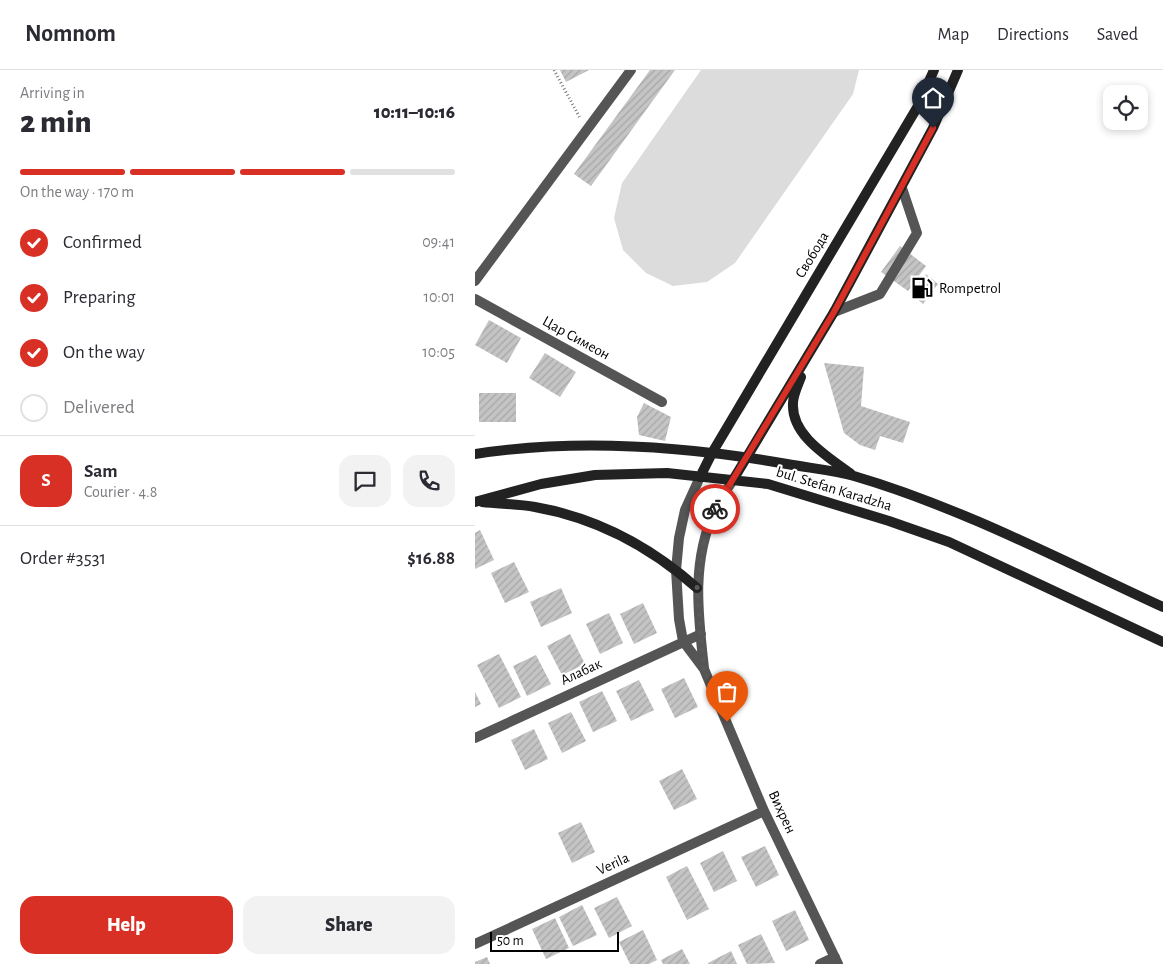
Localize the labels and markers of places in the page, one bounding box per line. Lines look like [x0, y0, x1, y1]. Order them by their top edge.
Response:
pin [912, 77, 954, 128]
fuel station icon: Rompetrol [909, 275, 935, 301]
place label: Rompetrol [939, 281, 1001, 296]
pin [706, 671, 748, 722]

